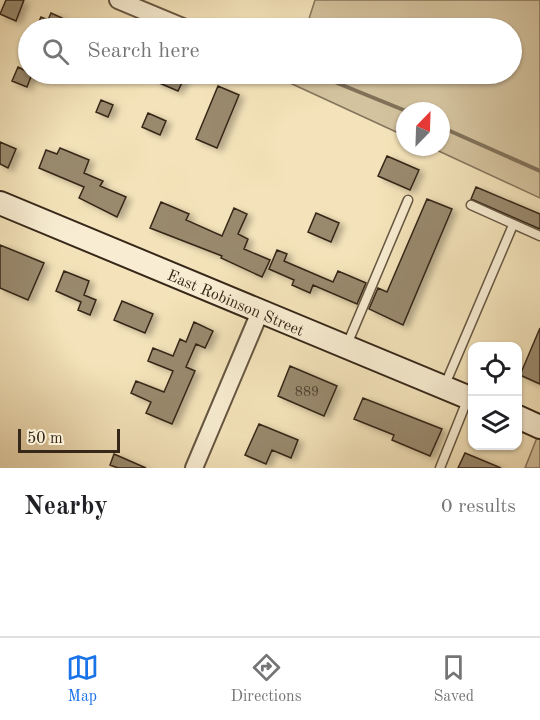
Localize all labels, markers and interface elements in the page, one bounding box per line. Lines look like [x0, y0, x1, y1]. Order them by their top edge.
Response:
search box [18, 18, 522, 84]
icon: search [39, 35, 72, 68]
text: Search here [87, 40, 200, 62]
north arrow [396, 102, 450, 156]
street label: East Robinson Street [164, 268, 306, 340]
map controls [468, 342, 522, 450]
button: locate [468, 342, 522, 396]
house number: 889 [295, 385, 319, 399]
button: layers [468, 396, 522, 450]
scale bar [18, 426, 120, 454]
text: 50 m [27, 431, 63, 447]
text: Nearby [24, 494, 108, 520]
text: 0 results [441, 497, 516, 517]
tab: Map [66, 651, 99, 707]
tab: Directions [231, 651, 302, 707]
tab: Saved [433, 651, 474, 707]

